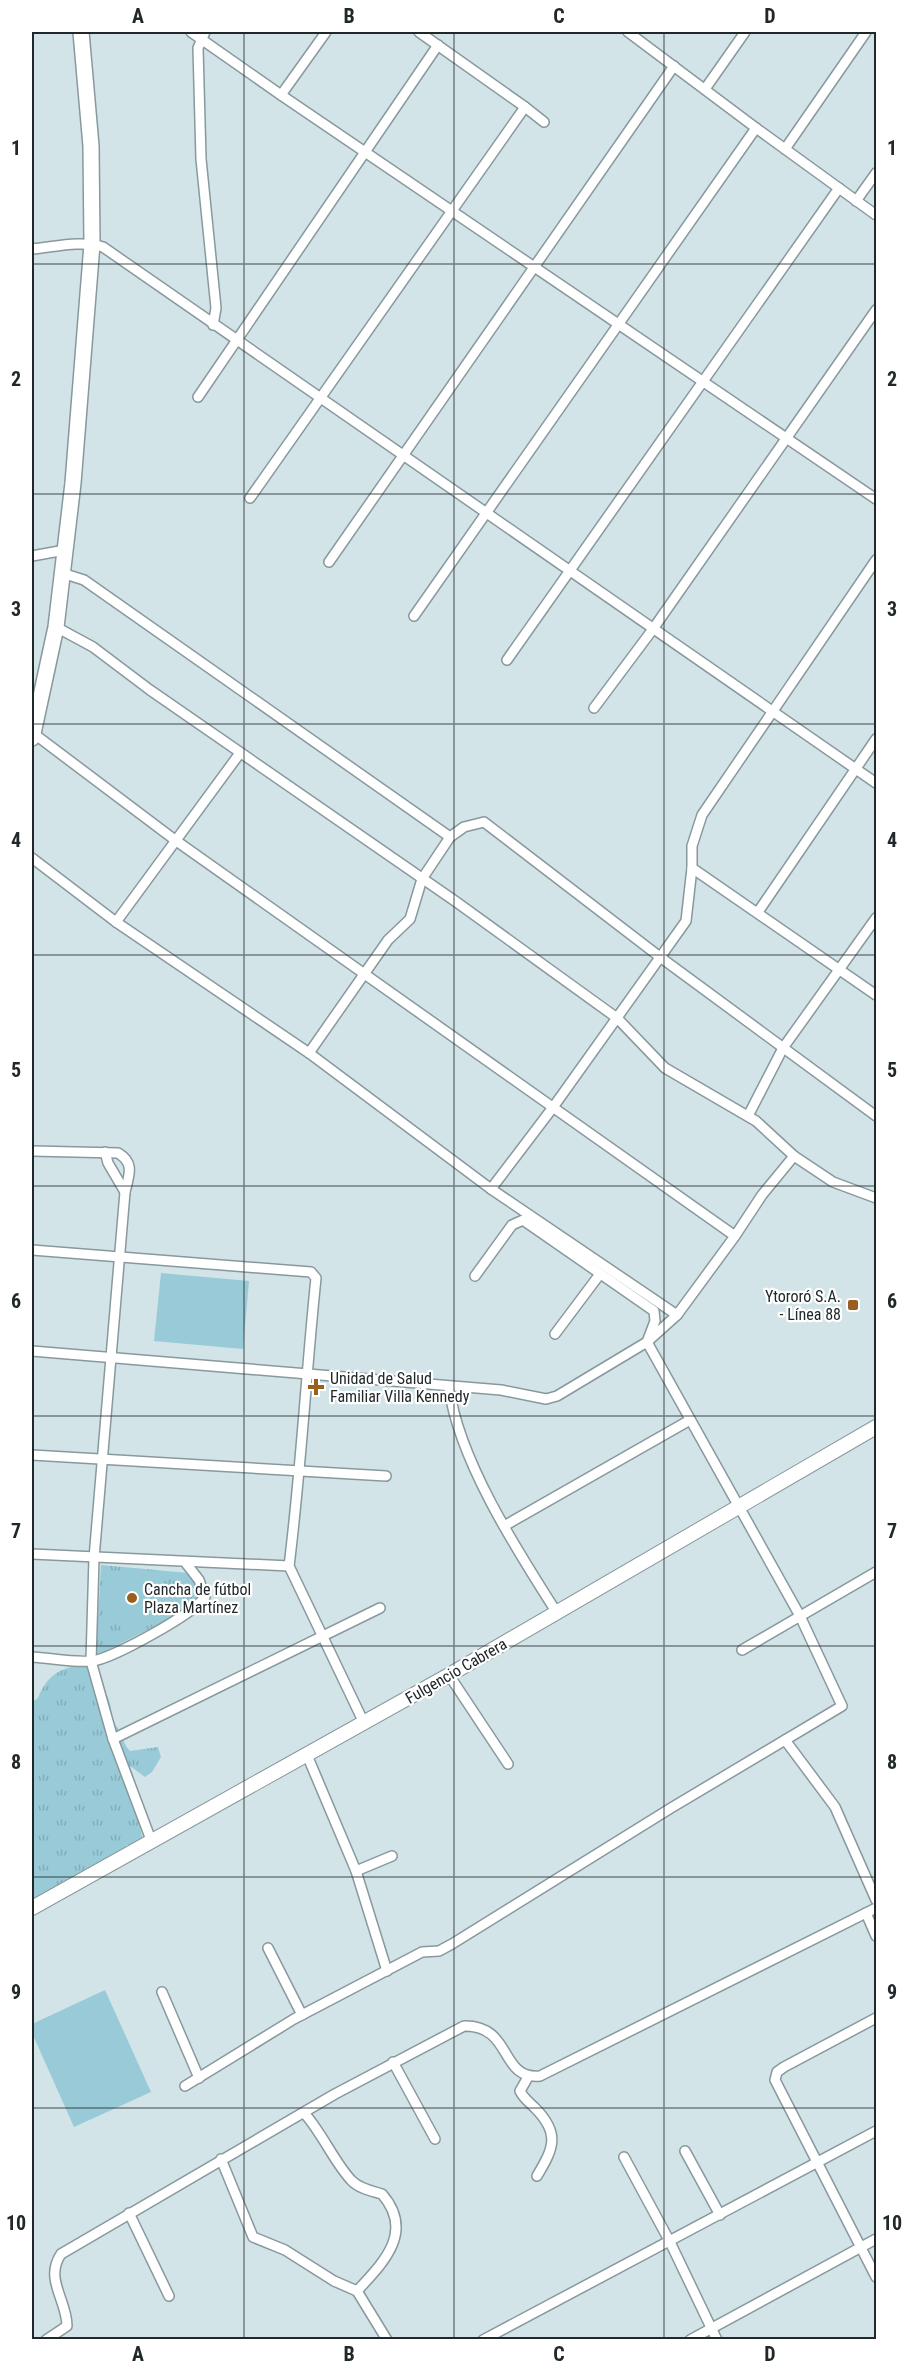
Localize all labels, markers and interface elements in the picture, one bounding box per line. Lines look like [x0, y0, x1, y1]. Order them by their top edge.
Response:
text: A [132, 4, 144, 28]
text: B [343, 4, 355, 28]
text: C [553, 4, 565, 28]
text: D [764, 4, 776, 28]
text: 1 [11, 136, 21, 160]
text: 1 [887, 136, 897, 160]
text: 2 [11, 367, 21, 391]
text: 2 [887, 367, 897, 391]
text: 3 [11, 597, 21, 621]
text: 3 [887, 597, 897, 621]
text: 4 [11, 828, 21, 852]
text: 4 [887, 828, 897, 852]
text: 5 [11, 1058, 21, 1082]
text: 5 [887, 1058, 897, 1082]
place label: Ytororó S.A. - Línea 88 [765, 1287, 841, 1324]
text: 6 [11, 1289, 21, 1313]
text: 6 [887, 1289, 897, 1313]
marker: Ytororó S.A. - Línea 88 [846, 1298, 860, 1312]
place label: Unidad de Salud Familiar Villa Kennedy [330, 1369, 470, 1406]
marker: Unidad de Salud Familiar Villa Kennedy [307, 1378, 325, 1396]
text: 7 [11, 1519, 21, 1543]
text: 7 [887, 1519, 897, 1543]
place label: Cancha de fútbol Plaza Martínez [144, 1580, 251, 1617]
marker: Cancha de fútbol Plaza Martínez [125, 1591, 139, 1605]
street label: Fulgencio Cabrera [402, 1634, 510, 1708]
text: 8 [11, 1750, 21, 1774]
text: 8 [887, 1750, 897, 1774]
text: 9 [11, 1980, 21, 2004]
text: 9 [887, 1980, 897, 2004]
text: 10 [6, 2211, 26, 2235]
text: 10 [882, 2211, 902, 2235]
text: A [132, 2342, 144, 2366]
text: B [343, 2342, 355, 2366]
text: C [553, 2342, 565, 2366]
text: D [764, 2342, 776, 2366]

